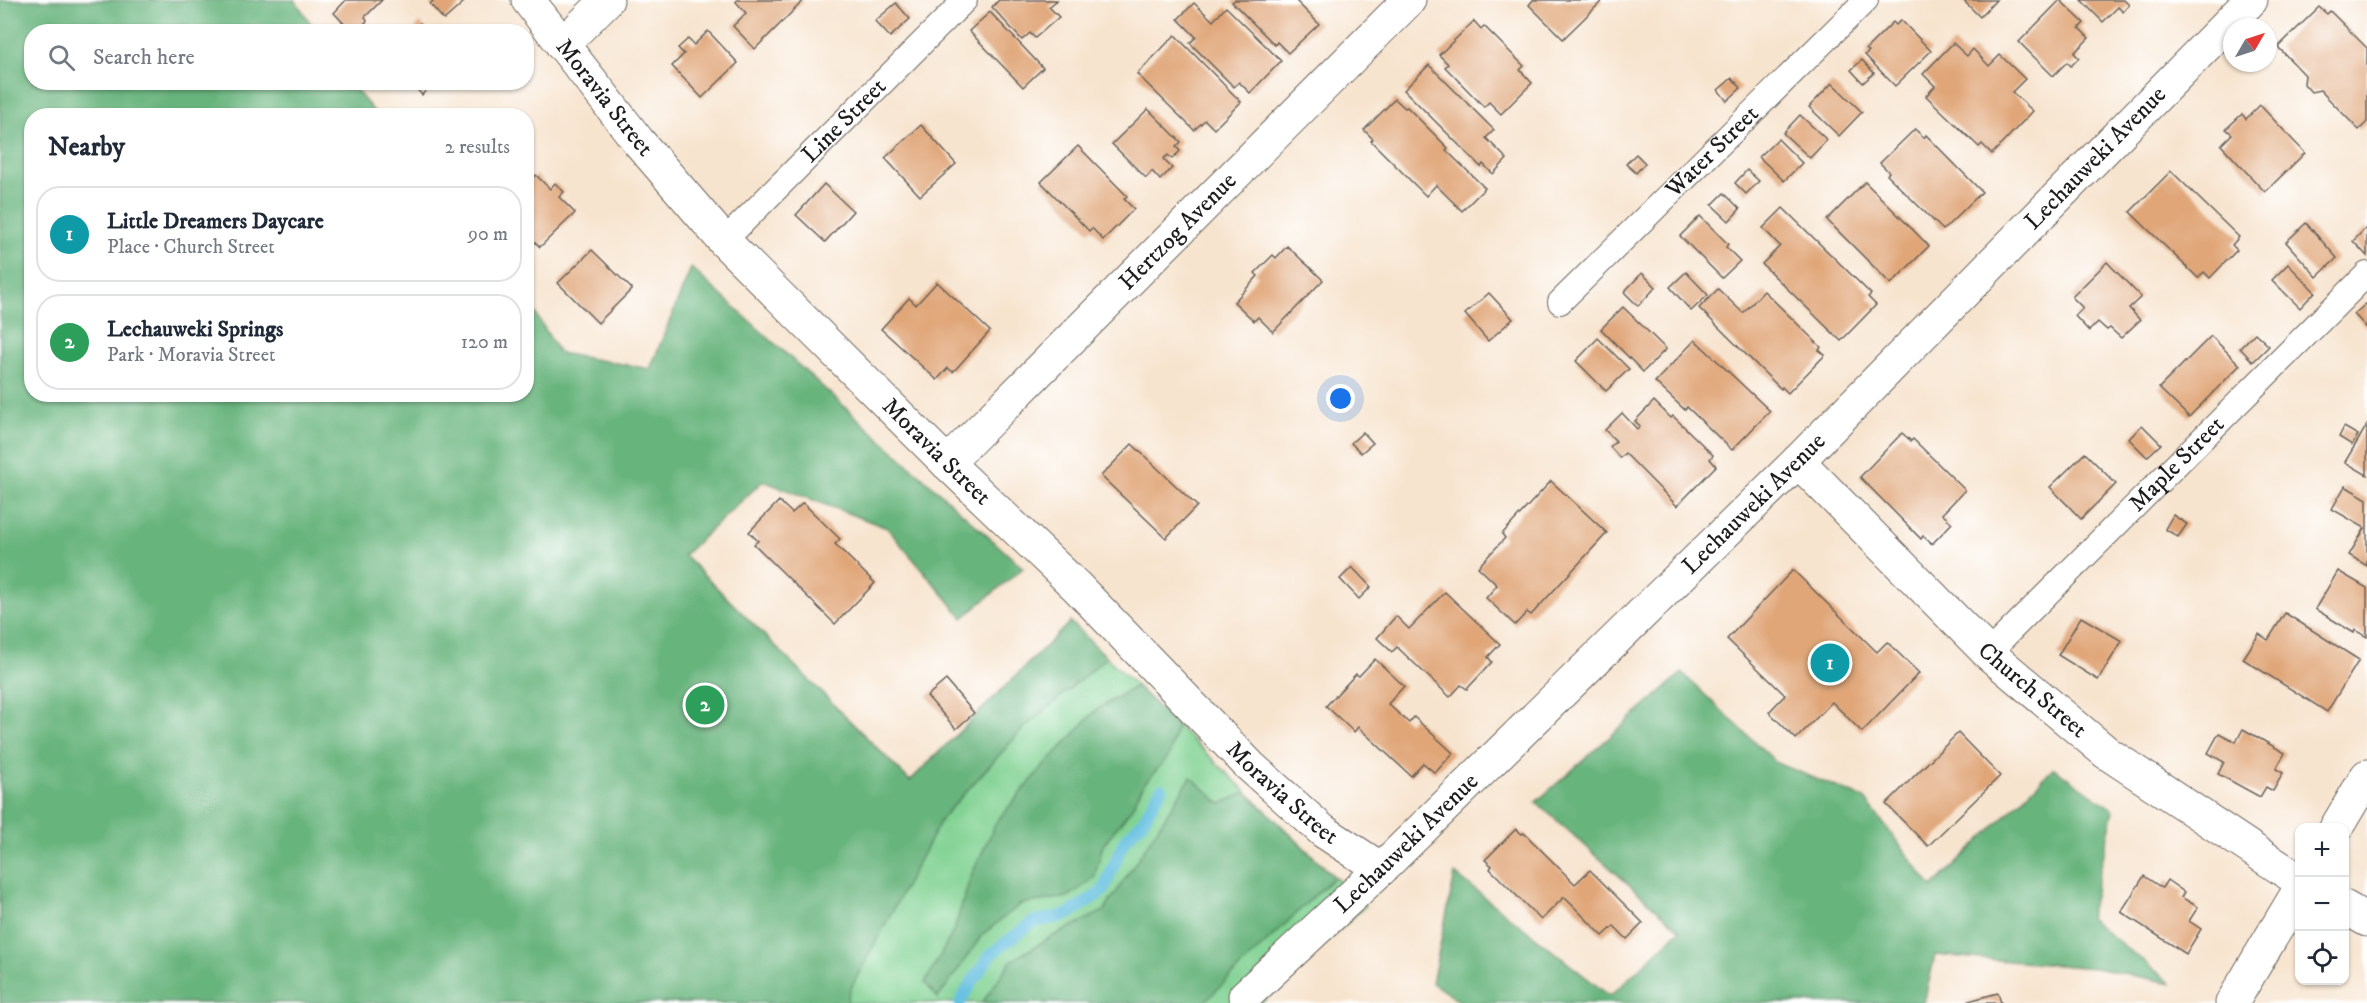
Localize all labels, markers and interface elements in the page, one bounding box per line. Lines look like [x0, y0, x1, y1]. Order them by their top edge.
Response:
north arrow [2223, 18, 2277, 72]
search box [24, 24, 534, 90]
street label: Moravia Street [549, 33, 660, 163]
icon: search [45, 41, 78, 74]
text: Search here [93, 44, 195, 71]
street label: Line Street [795, 72, 893, 170]
street label: Lechauweki Avenue [2018, 80, 2173, 236]
street label: Water Street [1659, 99, 1766, 205]
text: Nearby [48, 131, 125, 164]
text: 2 results [445, 135, 510, 160]
street label: Hertzog Avenue [1113, 166, 1243, 297]
text: Little Dreamers Daycare [107, 208, 324, 235]
text: 1 [66, 222, 73, 247]
text: 90 m [468, 222, 508, 247]
text: Place · Church Street [107, 235, 275, 260]
text: Lechauweki Springs [107, 316, 283, 343]
text: 2 [65, 330, 74, 355]
text: 120 m [461, 330, 508, 355]
text: Park · Moravia Street [107, 343, 275, 368]
your location [1326, 384, 1355, 413]
street label: Moravia Street [875, 392, 998, 512]
street label: Maple Street [2123, 410, 2231, 518]
street label: Lechauweki Avenue [1676, 427, 1832, 581]
street label: Church Street [1971, 636, 2093, 745]
pin: 1 [1810, 640, 1850, 686]
pin: 2 [686, 682, 724, 728]
street label: Moravia Street [1219, 735, 1344, 852]
street label: Lechauweki Avenue [1328, 767, 1485, 920]
map controls [2295, 823, 2349, 985]
button: + [2295, 823, 2349, 877]
button: − [2295, 877, 2349, 931]
button: locate [2295, 931, 2349, 985]

